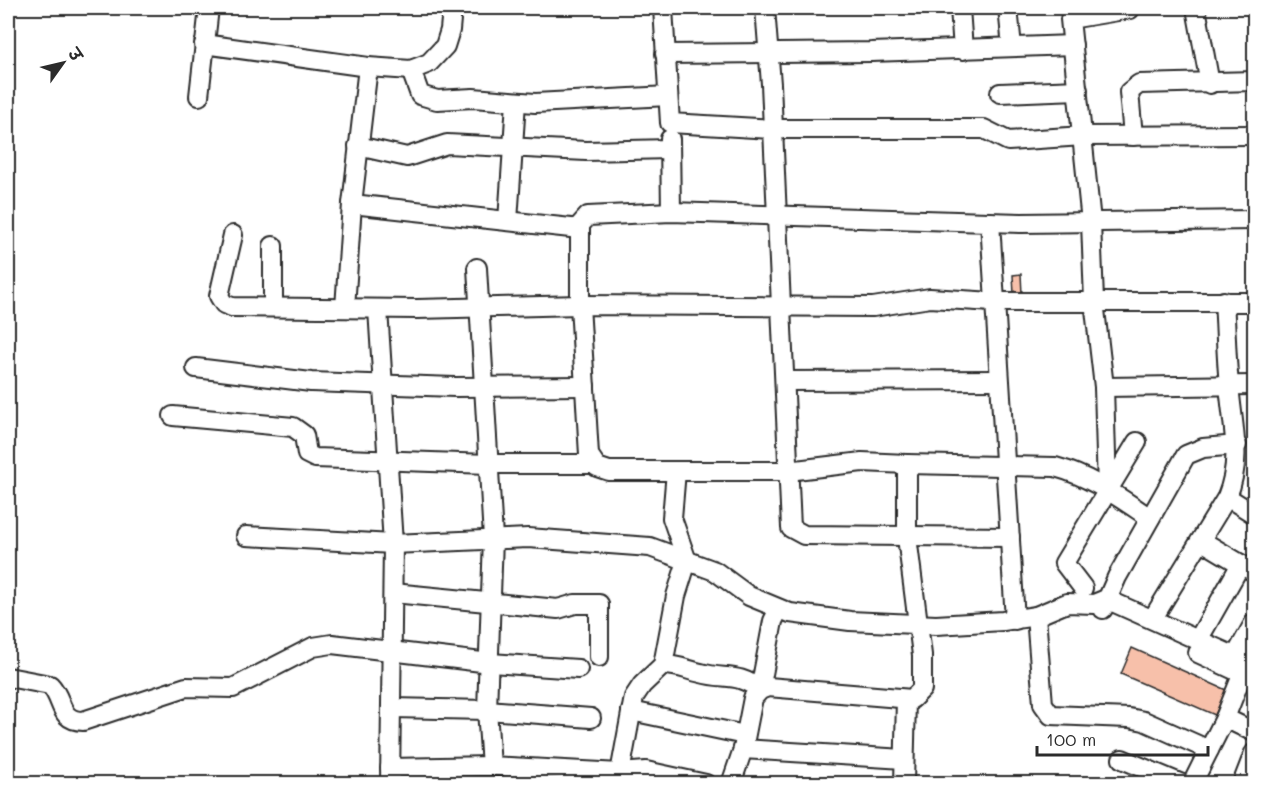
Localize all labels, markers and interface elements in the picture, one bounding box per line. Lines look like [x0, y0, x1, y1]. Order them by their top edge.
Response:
north arrow [33, 33, 93, 93]
text: उ [63, 42, 88, 66]
scale bar [1037, 719, 1208, 757]
text: 100 m [1046, 727, 1096, 751]

